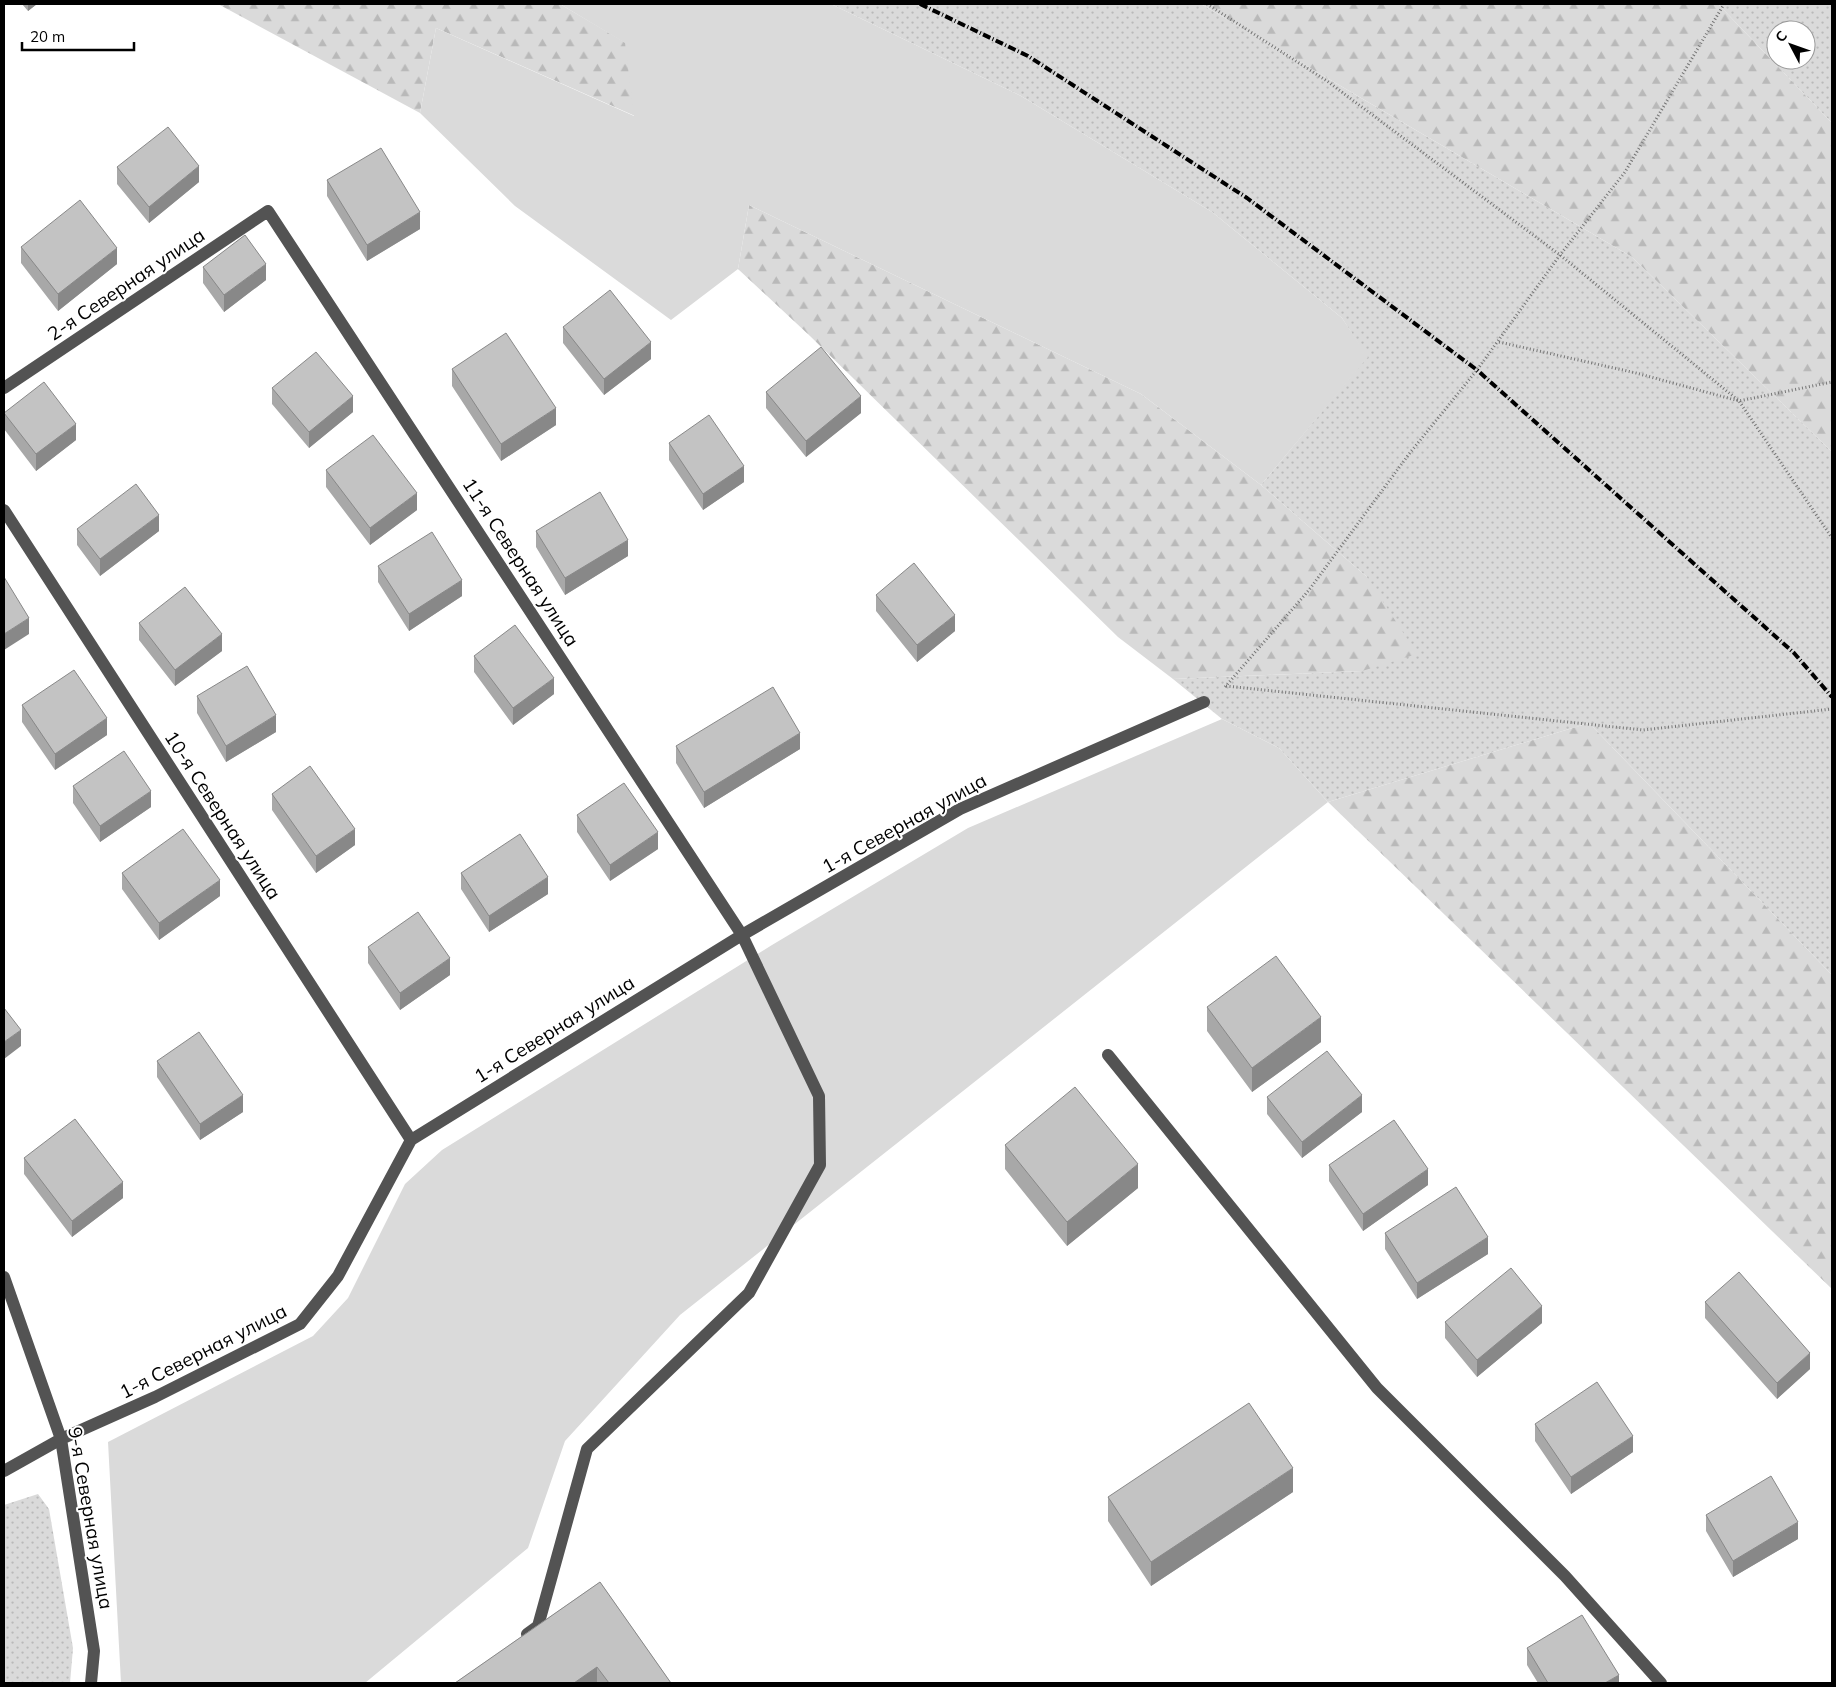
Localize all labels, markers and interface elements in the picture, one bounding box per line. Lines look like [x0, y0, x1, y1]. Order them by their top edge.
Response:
scale bar [22, 20, 135, 52]
north arrow [1766, 20, 1816, 70]
text: 20 m [30, 27, 65, 46]
text: С [1771, 27, 1791, 46]
street label: 2-я Северная улица [43, 222, 209, 346]
street label: 11-я Северная улица [458, 473, 584, 651]
street label: 10-я Северная улица [160, 726, 286, 904]
street label: 1-я Северная улица [817, 768, 991, 878]
street label: 1-я Северная улица [469, 970, 639, 1088]
street label: 1-я Северная улица [115, 1298, 291, 1404]
street label: 9-я Северная улица [63, 1425, 119, 1611]

